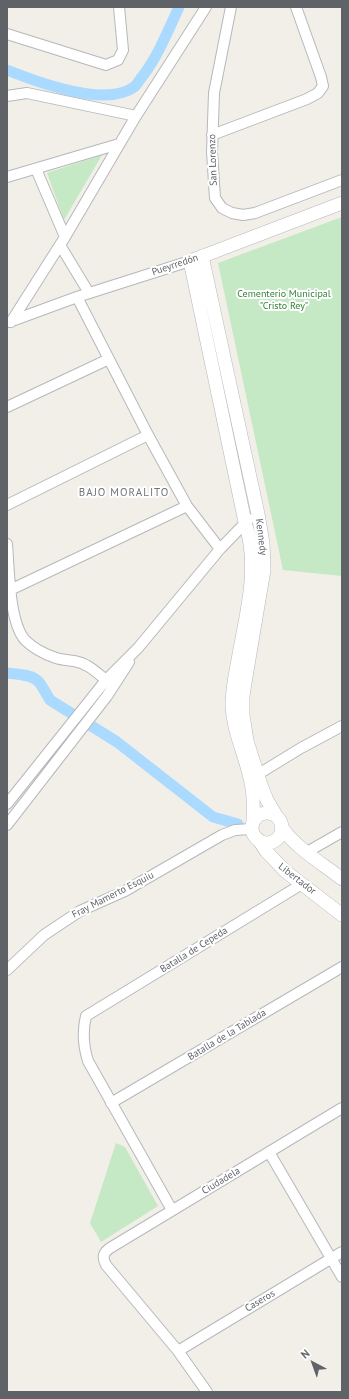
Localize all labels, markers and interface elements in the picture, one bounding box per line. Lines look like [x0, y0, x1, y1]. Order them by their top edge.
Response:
street label: San Lorenzo [206, 134, 220, 186]
street label: Pueyrredón [150, 251, 200, 279]
park label: Cementerio Municipal "Cristo Rey" [237, 288, 331, 312]
district label: BAJO MORALITO [79, 486, 169, 500]
street label: Kennedy [253, 518, 269, 556]
street label: Libertador [276, 861, 318, 897]
street label: Fray Mamerto Esquiu [70, 869, 156, 921]
street label: Batalla de Cepeda [158, 925, 230, 975]
street label: Batalla de la Tablada [186, 1007, 268, 1063]
street label: Ciudadela [200, 1165, 242, 1197]
street label: Caseros [243, 1287, 277, 1315]
north arrow [293, 1343, 333, 1383]
text: N [298, 1346, 312, 1362]

